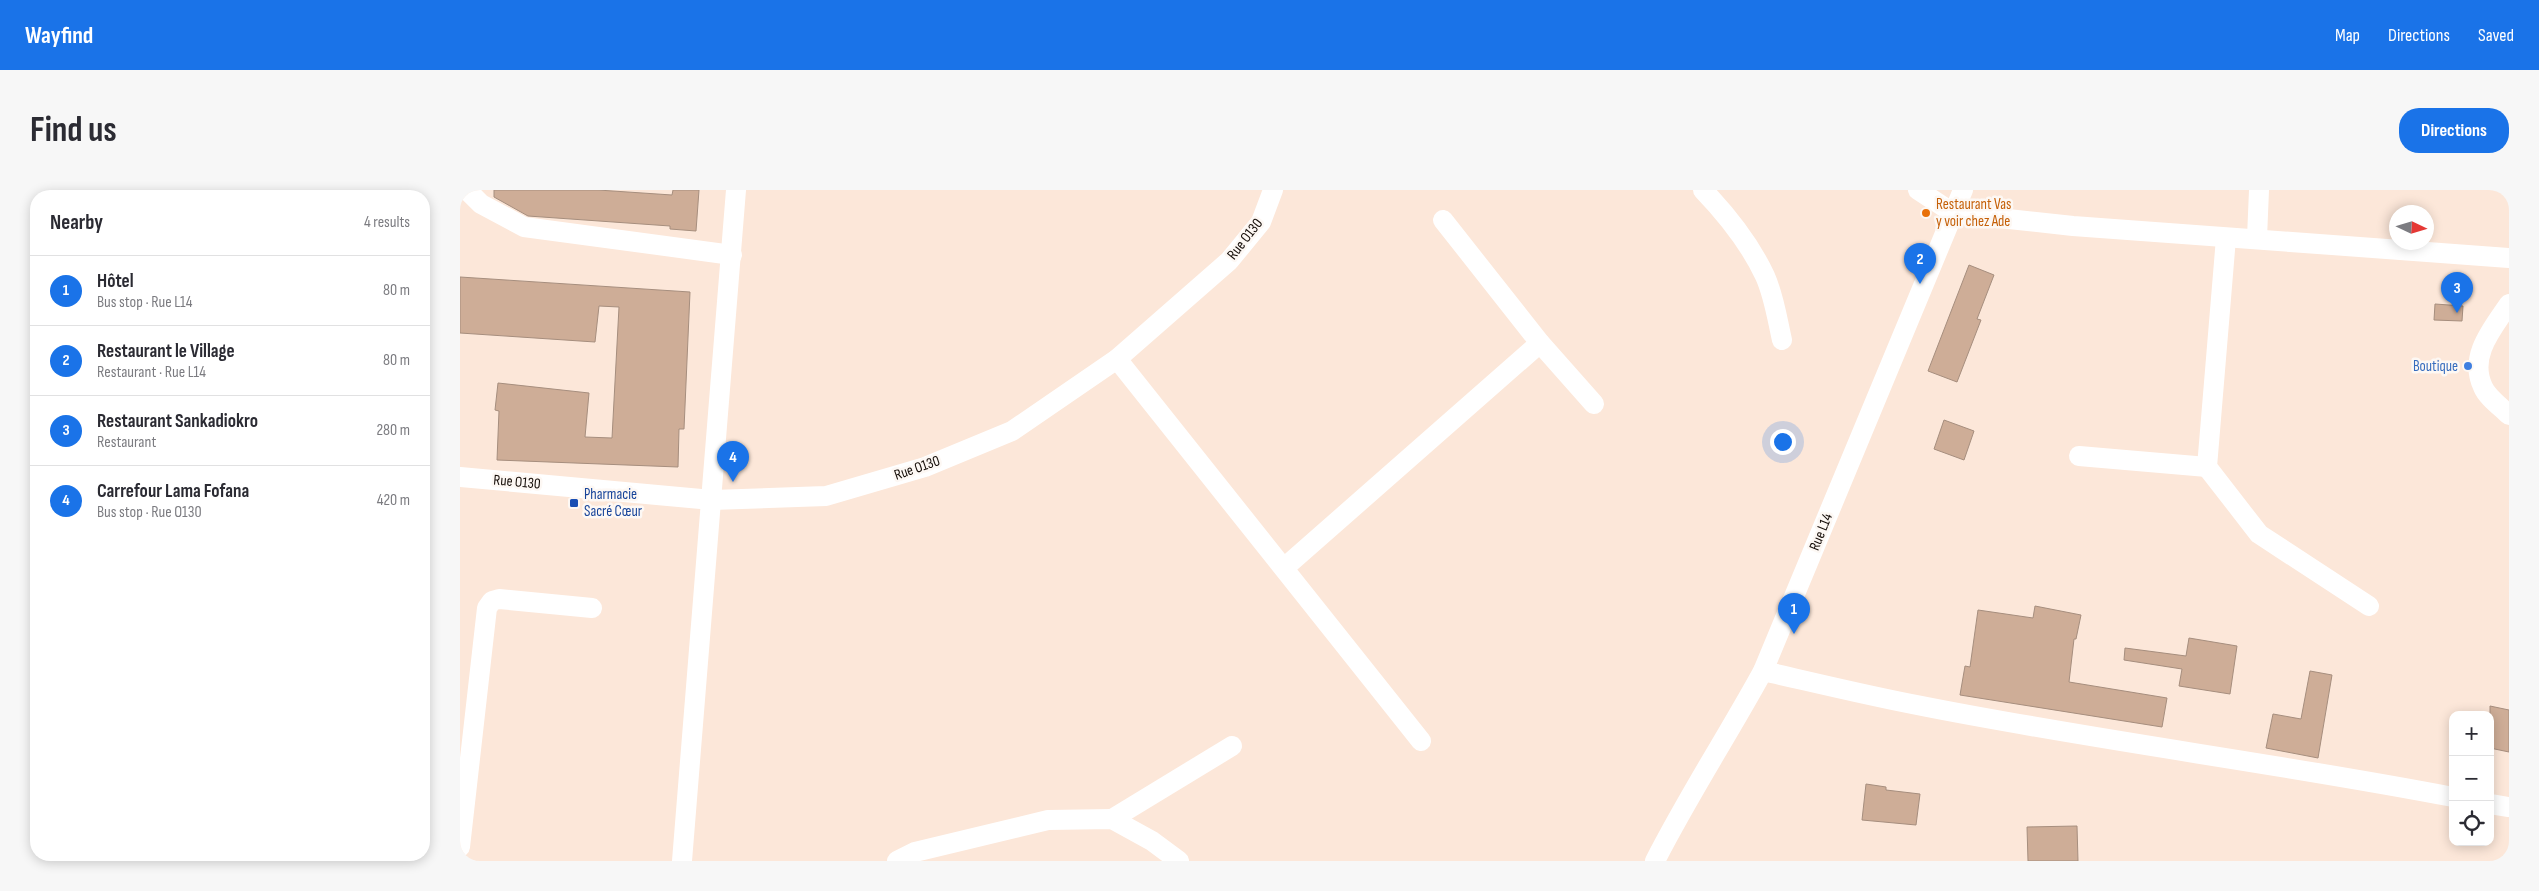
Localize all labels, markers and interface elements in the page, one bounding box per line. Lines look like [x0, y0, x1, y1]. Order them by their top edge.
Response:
text: Wayfind [25, 21, 93, 50]
text: Map [2335, 25, 2360, 46]
text: Directions [2388, 25, 2450, 46]
text: Saved [2478, 25, 2514, 46]
button: Directions [2399, 108, 2509, 153]
text: Find us [30, 109, 117, 152]
place label: Restaurant Vas y voir chez Ade [1936, 195, 2011, 231]
north arrow [2389, 205, 2434, 250]
marker: Restaurant Vas y voir chez Ade [1920, 207, 1932, 219]
text: Nearby [50, 210, 103, 235]
text: 4 results [364, 213, 410, 232]
street label: Rue O130 [1223, 215, 1267, 263]
pin: 2 [1904, 243, 1936, 284]
text: Hôtel [97, 270, 134, 293]
pin: 3 [2441, 272, 2473, 313]
text: 1 [63, 281, 69, 300]
text: 80 m [383, 281, 410, 300]
text: Bus stop · Rue L14 [97, 293, 192, 312]
text: Restaurant le Village [97, 340, 235, 363]
text: 2 [62, 351, 70, 370]
text: 80 m [383, 351, 410, 370]
place label: Boutique [2413, 357, 2458, 376]
marker: Boutique [2462, 360, 2474, 372]
text: Restaurant · Rue L14 [97, 363, 206, 382]
text: Restaurant Sankadiokro [97, 410, 258, 433]
text: 3 [62, 421, 70, 440]
text: 280 m [376, 421, 410, 440]
your location [1770, 429, 1796, 455]
text: Restaurant [97, 433, 156, 452]
pin: 4 [717, 441, 749, 482]
street label: Rue O130 [892, 451, 942, 485]
street label: Rue O130 [493, 470, 541, 494]
text: Carrefour Lama Fofana [97, 480, 249, 503]
place label: Pharmacie Sacré Cœur [584, 485, 643, 521]
text: 4 [62, 491, 70, 510]
text: 420 m [377, 491, 410, 510]
marker: Pharmacie Sacré Cœur [568, 497, 580, 509]
text: Bus stop · Rue O130 [97, 503, 202, 522]
street label: Rue L14 [1805, 511, 1837, 553]
pin: 1 [1778, 593, 1810, 634]
map controls [2449, 711, 2494, 846]
button: + [2449, 711, 2494, 756]
button: − [2449, 756, 2494, 801]
button: locate [2449, 801, 2494, 846]

